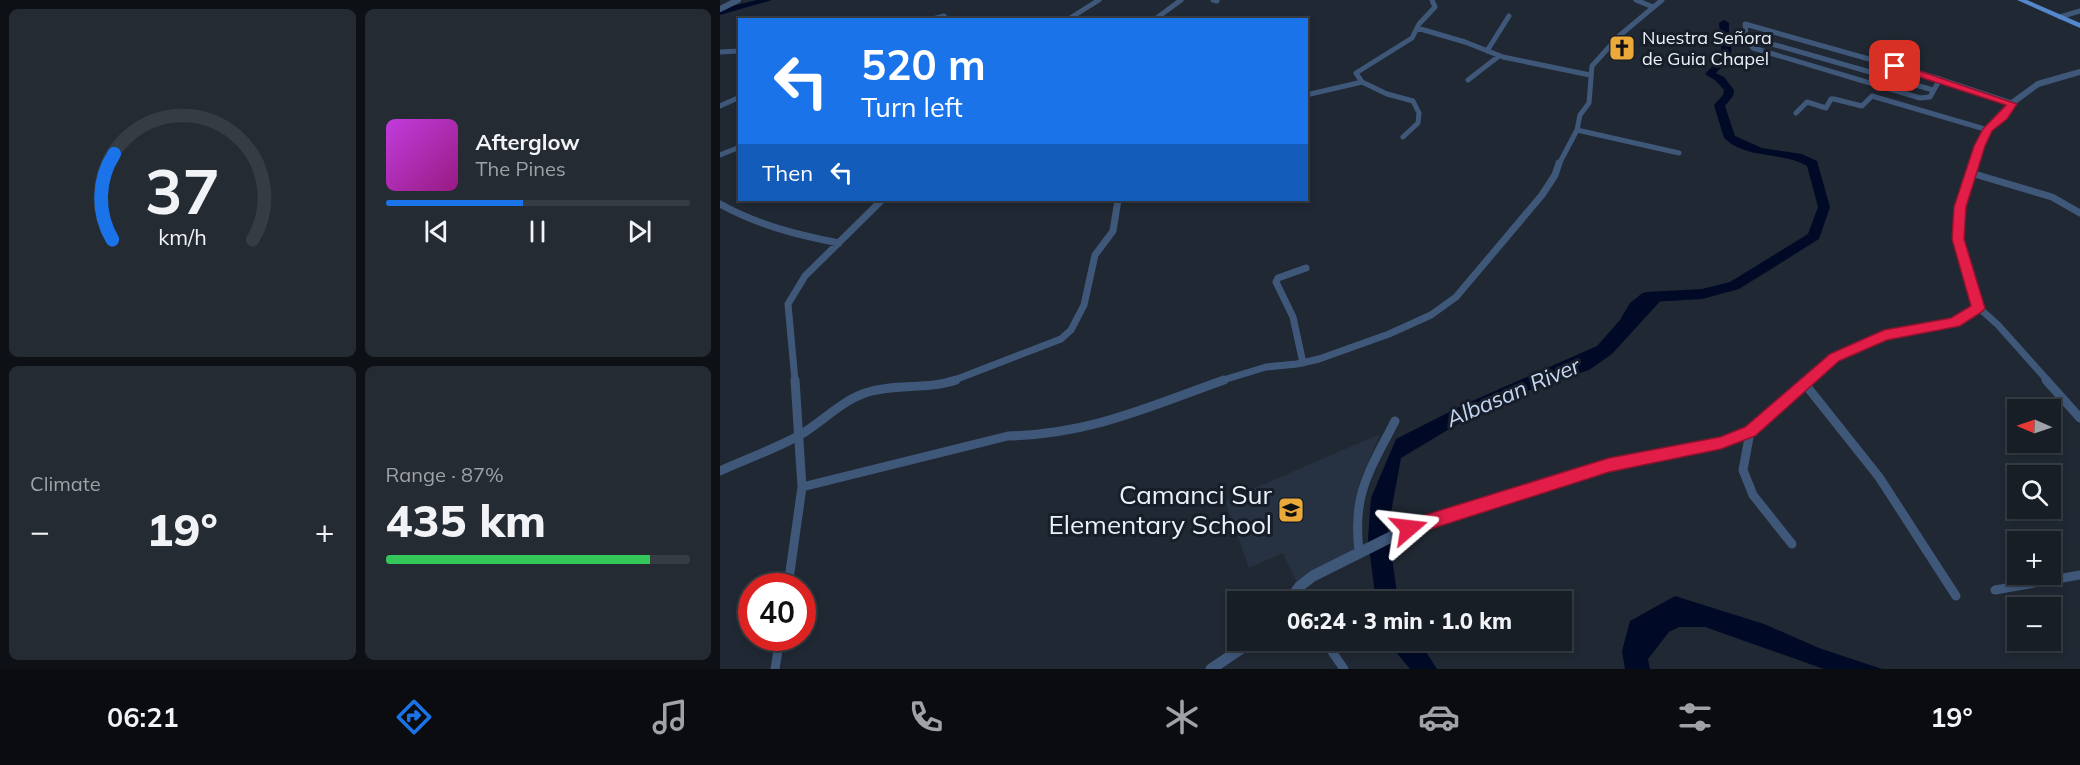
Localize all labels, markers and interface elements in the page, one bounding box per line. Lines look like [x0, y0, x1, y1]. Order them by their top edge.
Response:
place label: Nuestra Señora de Guia Chapel [1642, 26, 1772, 70]
church icon: Nuestra Señora de Guia Chapel [1607, 33, 1637, 63]
text: 520 m [861, 38, 986, 91]
pin [1869, 40, 1920, 91]
icon: left [762, 42, 840, 120]
icon: arrive [1878, 49, 1911, 82]
text: Turn left [861, 90, 963, 124]
text: Afterglow [476, 128, 580, 156]
text: 37 [145, 151, 220, 230]
text: The Pines [476, 156, 566, 181]
icon: left [825, 156, 858, 189]
text: Then [762, 159, 813, 187]
icon: previous [420, 215, 453, 248]
icon: pause [521, 215, 554, 248]
icon: next [623, 215, 656, 248]
text: km/h [158, 224, 206, 251]
water label: Albasan River [1441, 351, 1585, 433]
north arrow [2007, 399, 2061, 453]
map controls [2007, 399, 2061, 651]
text: Range · 87% [386, 462, 504, 487]
button: search [2007, 465, 2061, 519]
text: Climate [30, 471, 101, 496]
place label: Camanci Sur Elementary School [1048, 478, 1273, 541]
text: 435 km [386, 492, 546, 548]
school or university icon: Camanci Sur Elementary School [1276, 495, 1306, 525]
position arrow [1377, 496, 1441, 560]
text: 19° [147, 501, 218, 557]
text: − [30, 510, 50, 551]
text: + [315, 510, 335, 551]
button: + [2007, 531, 2061, 585]
speed limit sign: 40 [738, 573, 816, 651]
button: − [2007, 597, 2061, 651]
text: 06:24 · 3 min · 1.0 km [1287, 607, 1512, 635]
icon: directions [393, 696, 435, 738]
icon: music [649, 696, 691, 738]
icon: phone [905, 696, 947, 738]
icon: climate [1161, 696, 1203, 738]
icon: car [1418, 696, 1460, 738]
icon: filters [1674, 696, 1716, 738]
text: 06:21 [107, 700, 179, 734]
text: 19° [1930, 700, 1973, 734]

